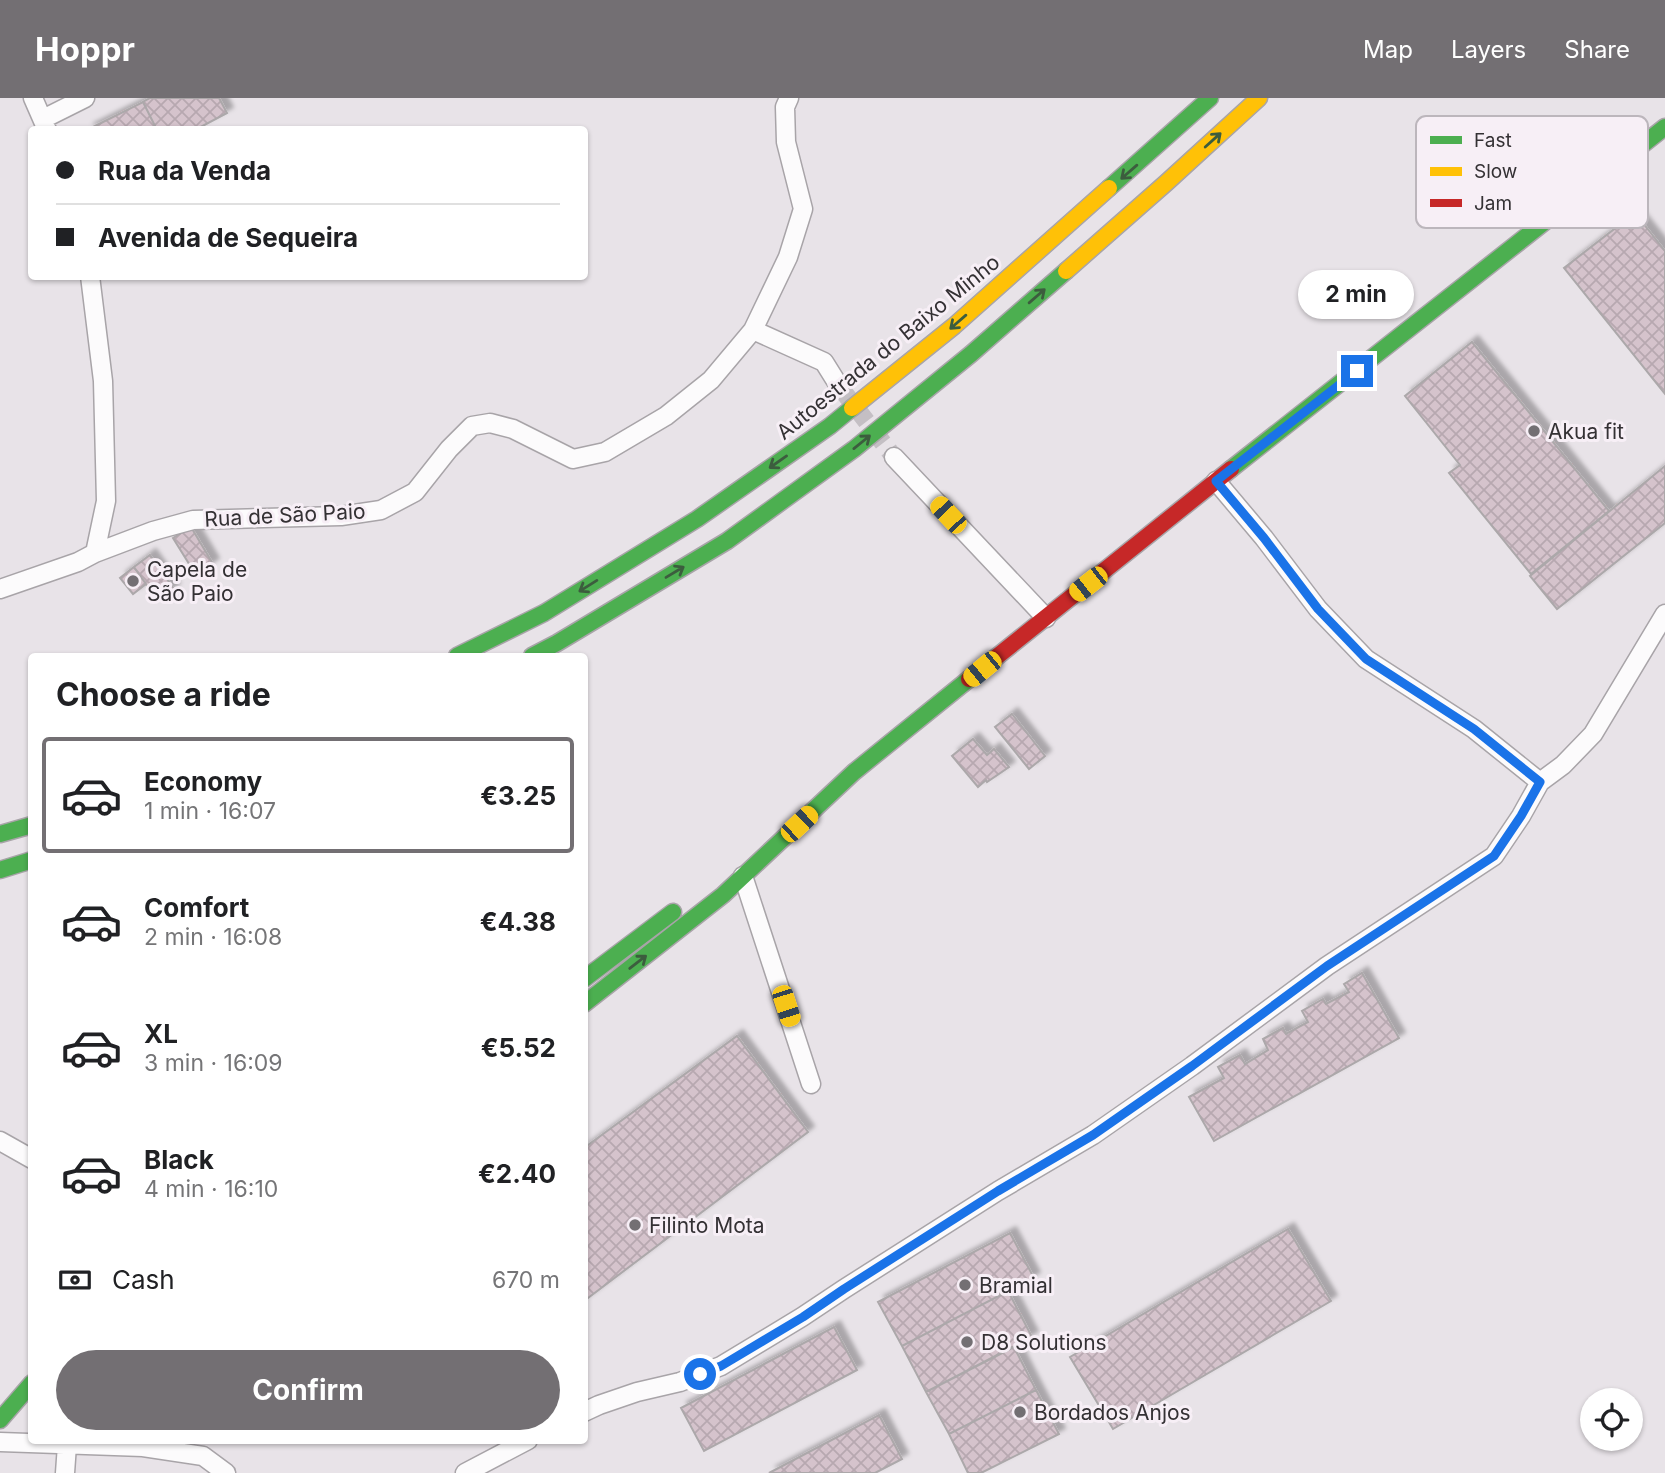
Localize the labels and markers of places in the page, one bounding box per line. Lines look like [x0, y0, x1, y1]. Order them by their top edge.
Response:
place label: Akua fit [1548, 419, 1624, 444]
marker: Akua fit [1526, 423, 1542, 439]
place label: Capela de São Paio [147, 557, 247, 606]
marker: Capela de São Paio [125, 573, 141, 589]
place label: Filinto Mota [649, 1213, 765, 1238]
marker: Filinto Mota [627, 1217, 643, 1233]
place label: Bramial [979, 1273, 1053, 1298]
marker: Bramial [957, 1277, 973, 1293]
place label: D8 Solutions [981, 1330, 1107, 1355]
marker: D8 Solutions [959, 1334, 975, 1350]
place label: Bordados Anjos [1034, 1400, 1191, 1425]
marker: Bordados Anjos [1012, 1404, 1028, 1420]

